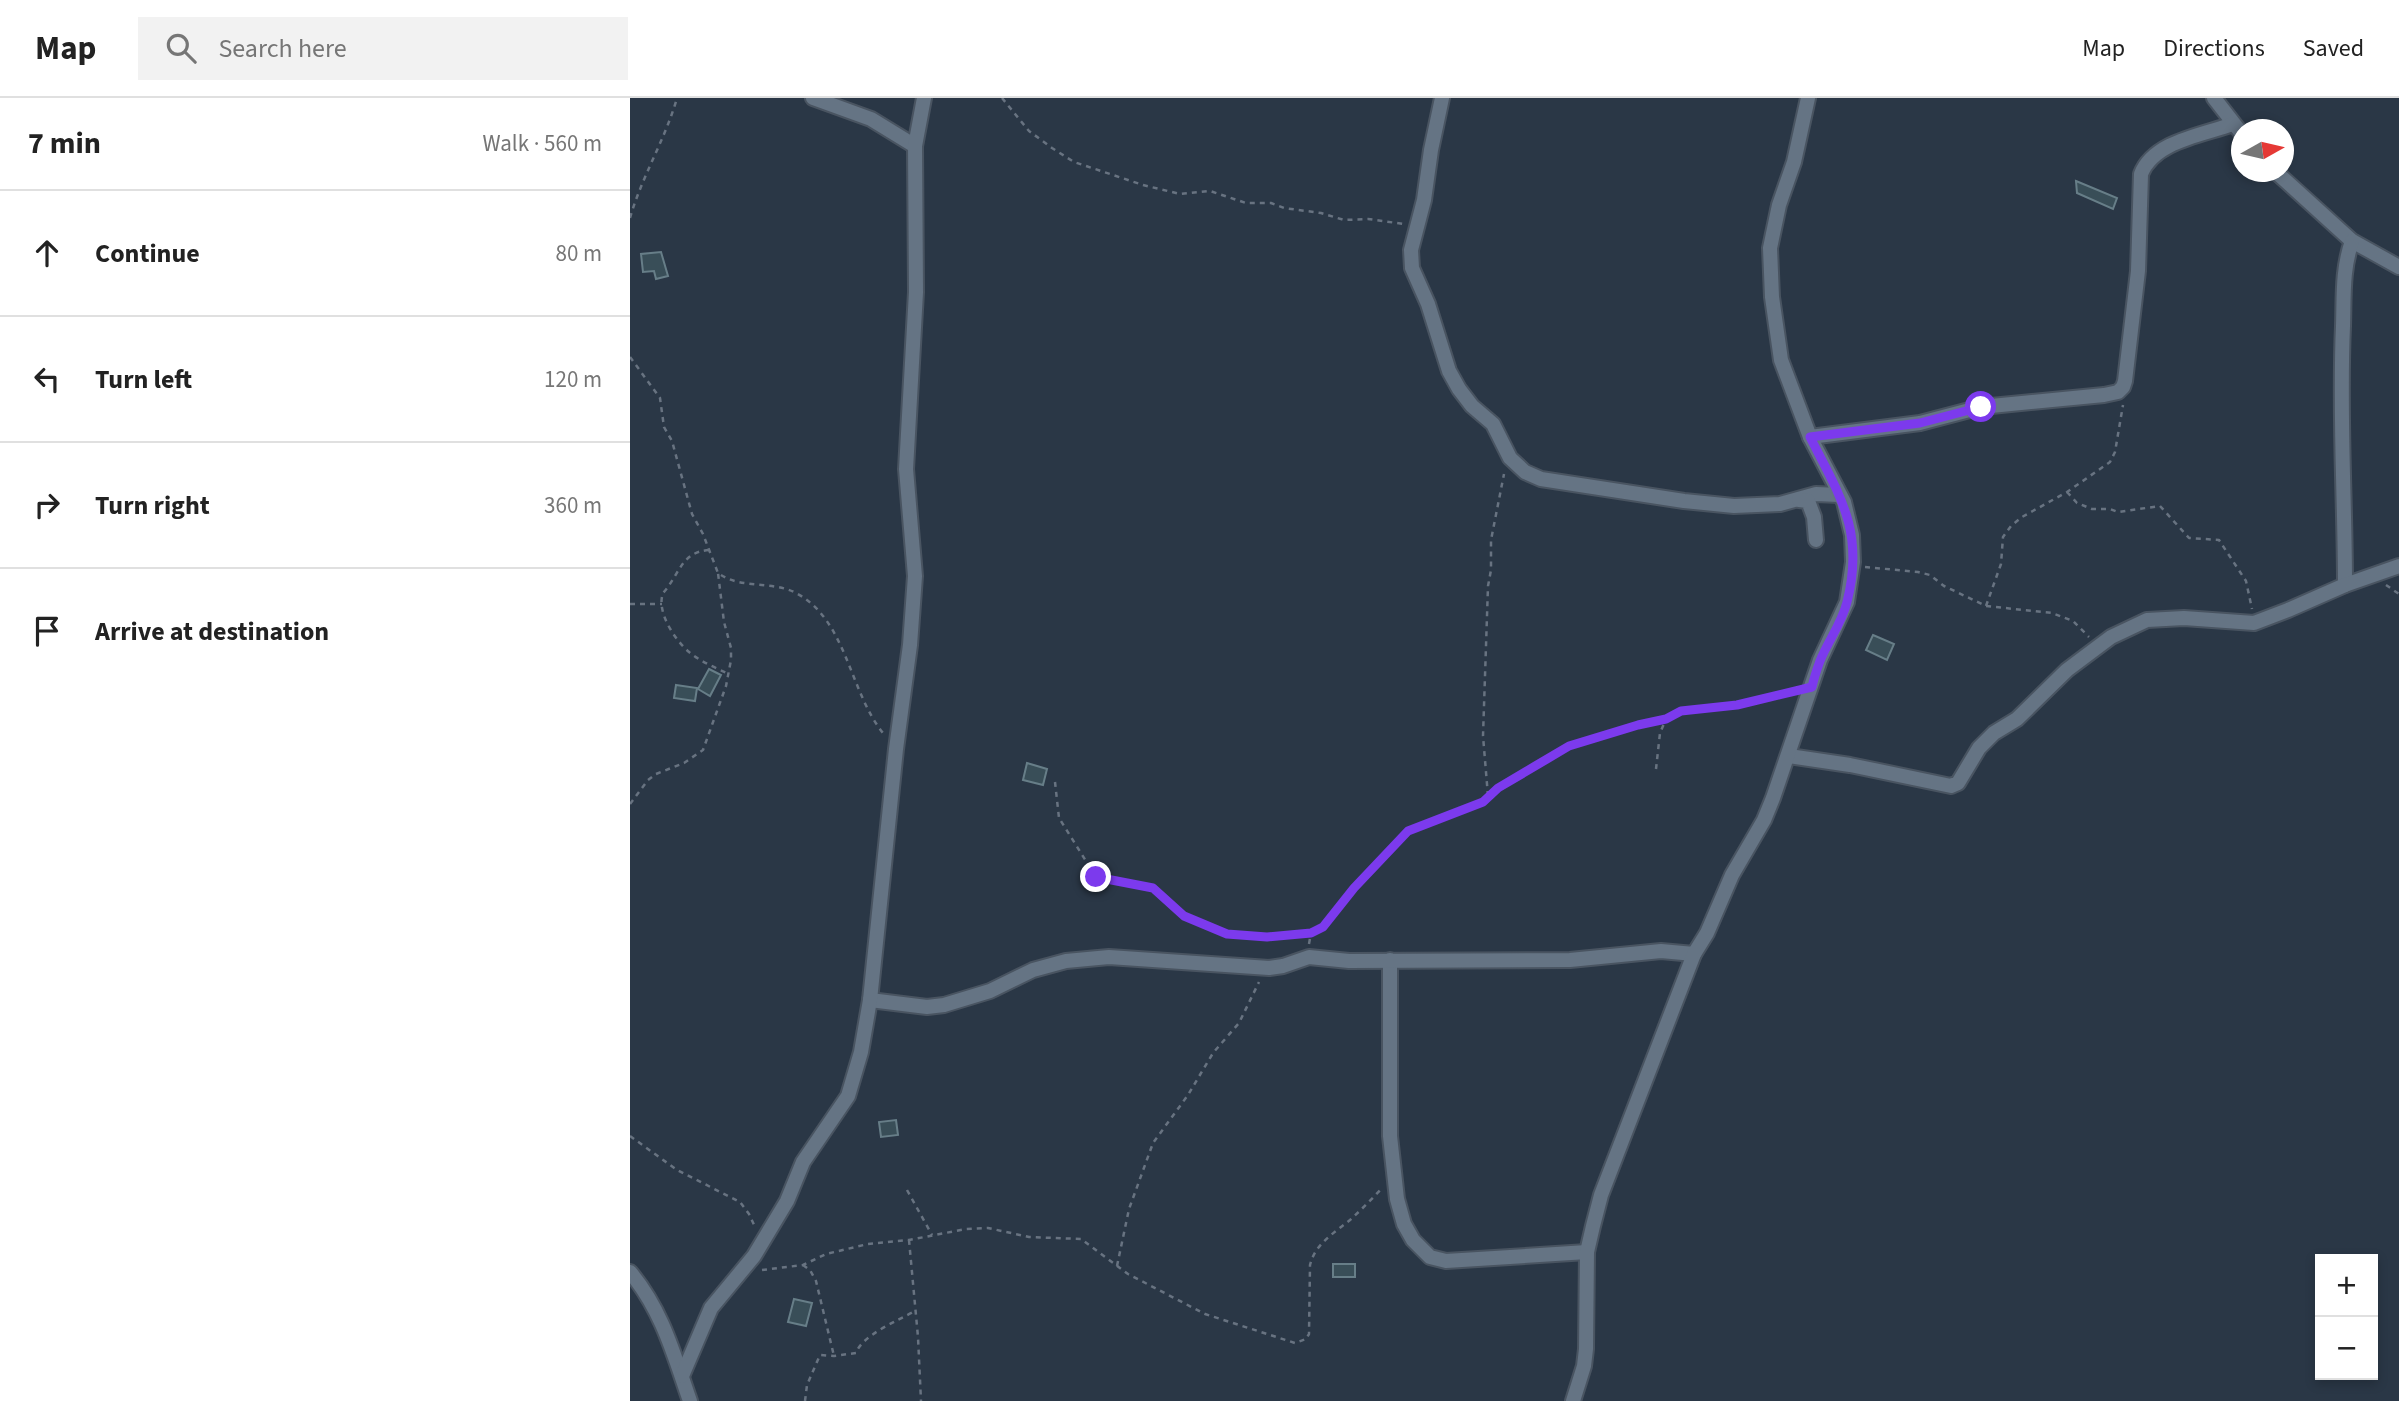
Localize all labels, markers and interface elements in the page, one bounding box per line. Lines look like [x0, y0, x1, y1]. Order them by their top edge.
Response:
search box [138, 17, 628, 80]
text: Map [35, 25, 96, 72]
icon: search [162, 29, 200, 67]
text: Search here [218, 30, 347, 67]
text: Map [2082, 31, 2125, 66]
text: Directions [2163, 31, 2265, 66]
text: Saved [2303, 31, 2364, 66]
north arrow [2231, 119, 2294, 182]
text: 7 min [28, 122, 101, 165]
text: Walk · 560 m [483, 127, 602, 160]
icon: ahead [28, 234, 66, 272]
text: Continue [95, 235, 200, 272]
text: 80 m [555, 237, 602, 270]
icon: left [28, 360, 66, 398]
text: Turn left [95, 361, 192, 398]
text: 120 m [544, 363, 602, 396]
route start [1965, 391, 1996, 422]
icon: right [28, 486, 66, 524]
text: Turn right [95, 487, 210, 524]
text: 360 m [544, 489, 602, 522]
icon: arrive [28, 612, 66, 650]
text: Arrive at destination [95, 613, 329, 650]
route end [1080, 861, 1111, 892]
map controls [2315, 1254, 2378, 1380]
button: + [2315, 1254, 2378, 1317]
button: − [2315, 1317, 2378, 1380]

